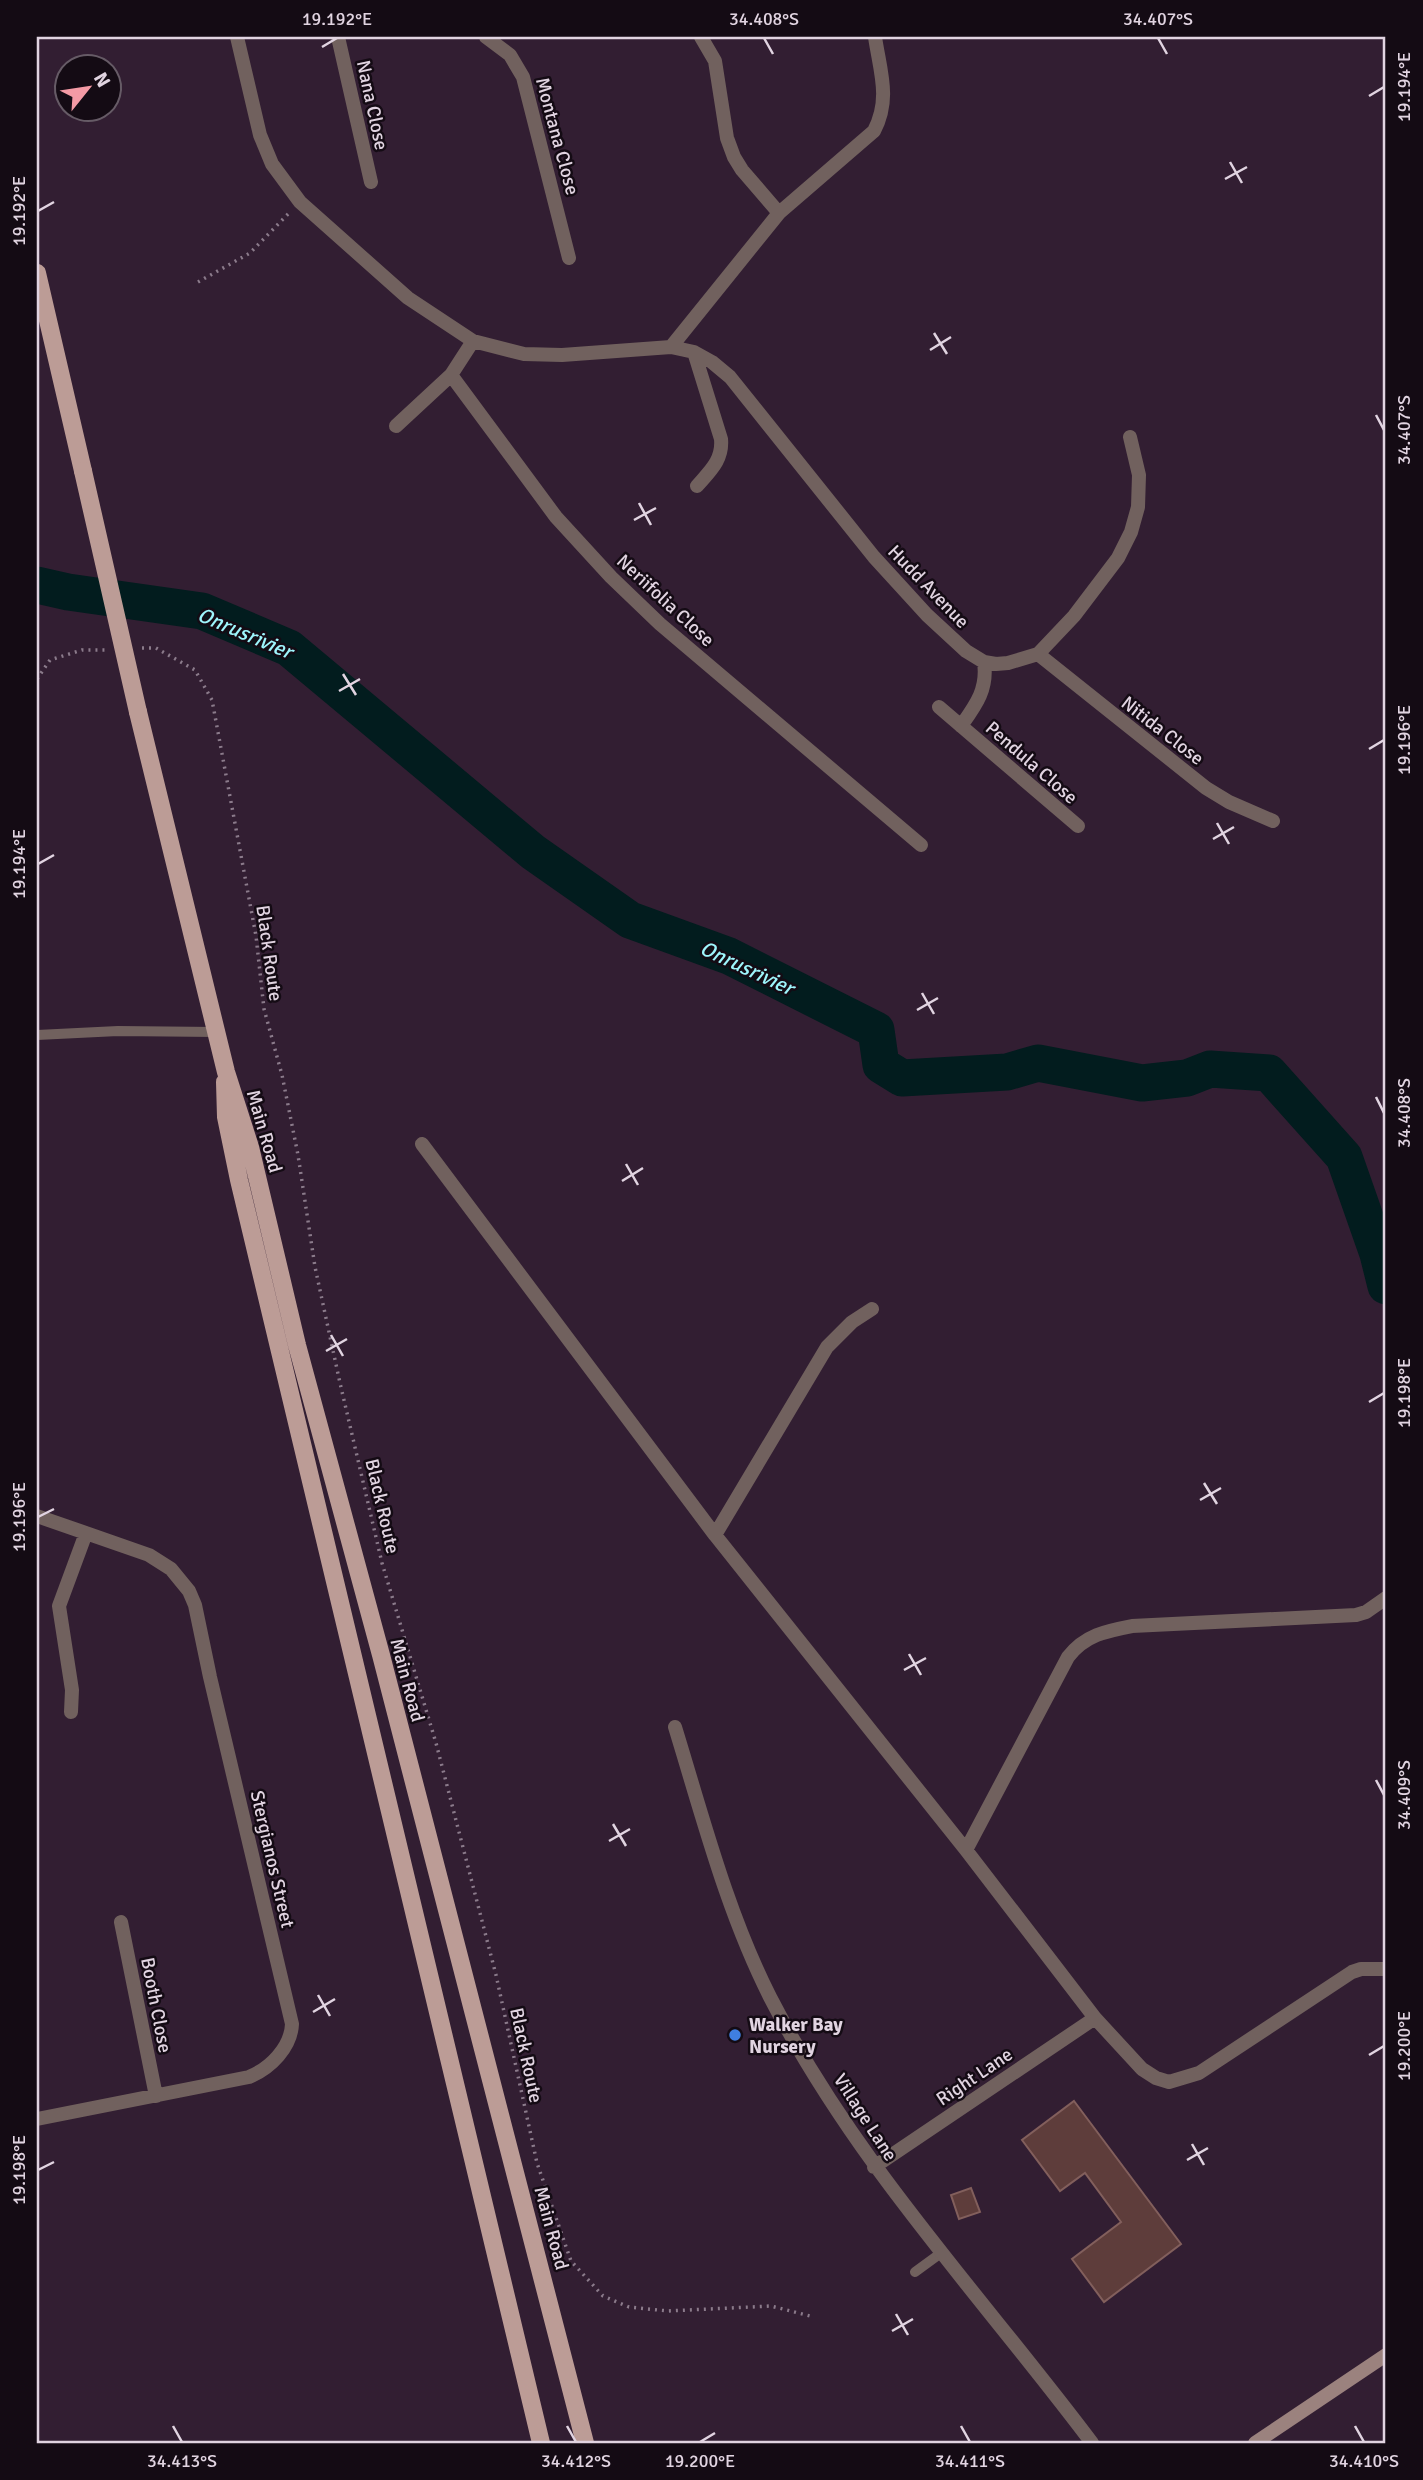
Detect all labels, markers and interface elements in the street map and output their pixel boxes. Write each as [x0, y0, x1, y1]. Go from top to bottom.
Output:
text: 19.192°E [302, 8, 372, 30]
text: 34.408°S [729, 8, 799, 30]
text: 34.407°S [1123, 8, 1193, 30]
north arrow [52, 52, 122, 122]
text: 19.194°E [1393, 52, 1415, 122]
street label: Nana Close [351, 58, 393, 152]
text: N [88, 68, 116, 92]
street label: Montana Close [530, 75, 584, 198]
text: 19.192°E [8, 176, 30, 246]
text: 34.407°S [1393, 395, 1415, 465]
street label: Hudd Avenue [882, 540, 974, 634]
street label: Neriifolia Close [611, 549, 719, 652]
water label: Onrusrivier [194, 601, 299, 666]
street label: Nitida Close [1116, 691, 1209, 771]
text: 19.196°E [1393, 705, 1415, 775]
street label: Pendula Close [980, 716, 1082, 809]
text: 19.194°E [8, 829, 30, 899]
street label: Black Route [250, 904, 288, 1003]
water label: Onrusrivier [696, 935, 801, 1002]
text: 34.408°S [1393, 1078, 1415, 1148]
street label: Main Road [241, 1087, 287, 1176]
text: 19.198°E [1393, 1358, 1415, 1428]
street label: Black Route [359, 1456, 405, 1556]
text: 19.196°E [8, 1482, 30, 1552]
street label: Main Road [384, 1636, 430, 1725]
text: 34.409°S [1393, 1760, 1415, 1830]
street label: Stergianos Street [245, 1788, 300, 1931]
street label: Booth Close [135, 1955, 177, 2055]
street label: Black Route [504, 2005, 548, 2105]
text: 19.200°E [1393, 2011, 1415, 2081]
place label: Walker Bay Nursery [749, 2013, 843, 2059]
marker: Walker Bay Nursery [727, 2027, 743, 2043]
street label: Right Lane [932, 2043, 1017, 2111]
street label: Village Lane [828, 2069, 902, 2166]
text: 19.198°E [8, 2135, 30, 2205]
street label: Main Road [528, 2184, 574, 2273]
text: 34.413°S [147, 2450, 217, 2472]
text: 34.412°S [541, 2450, 611, 2472]
text: 19.200°E [665, 2450, 735, 2472]
text: 34.411°S [935, 2450, 1005, 2472]
text: 34.410°S [1329, 2450, 1399, 2472]

